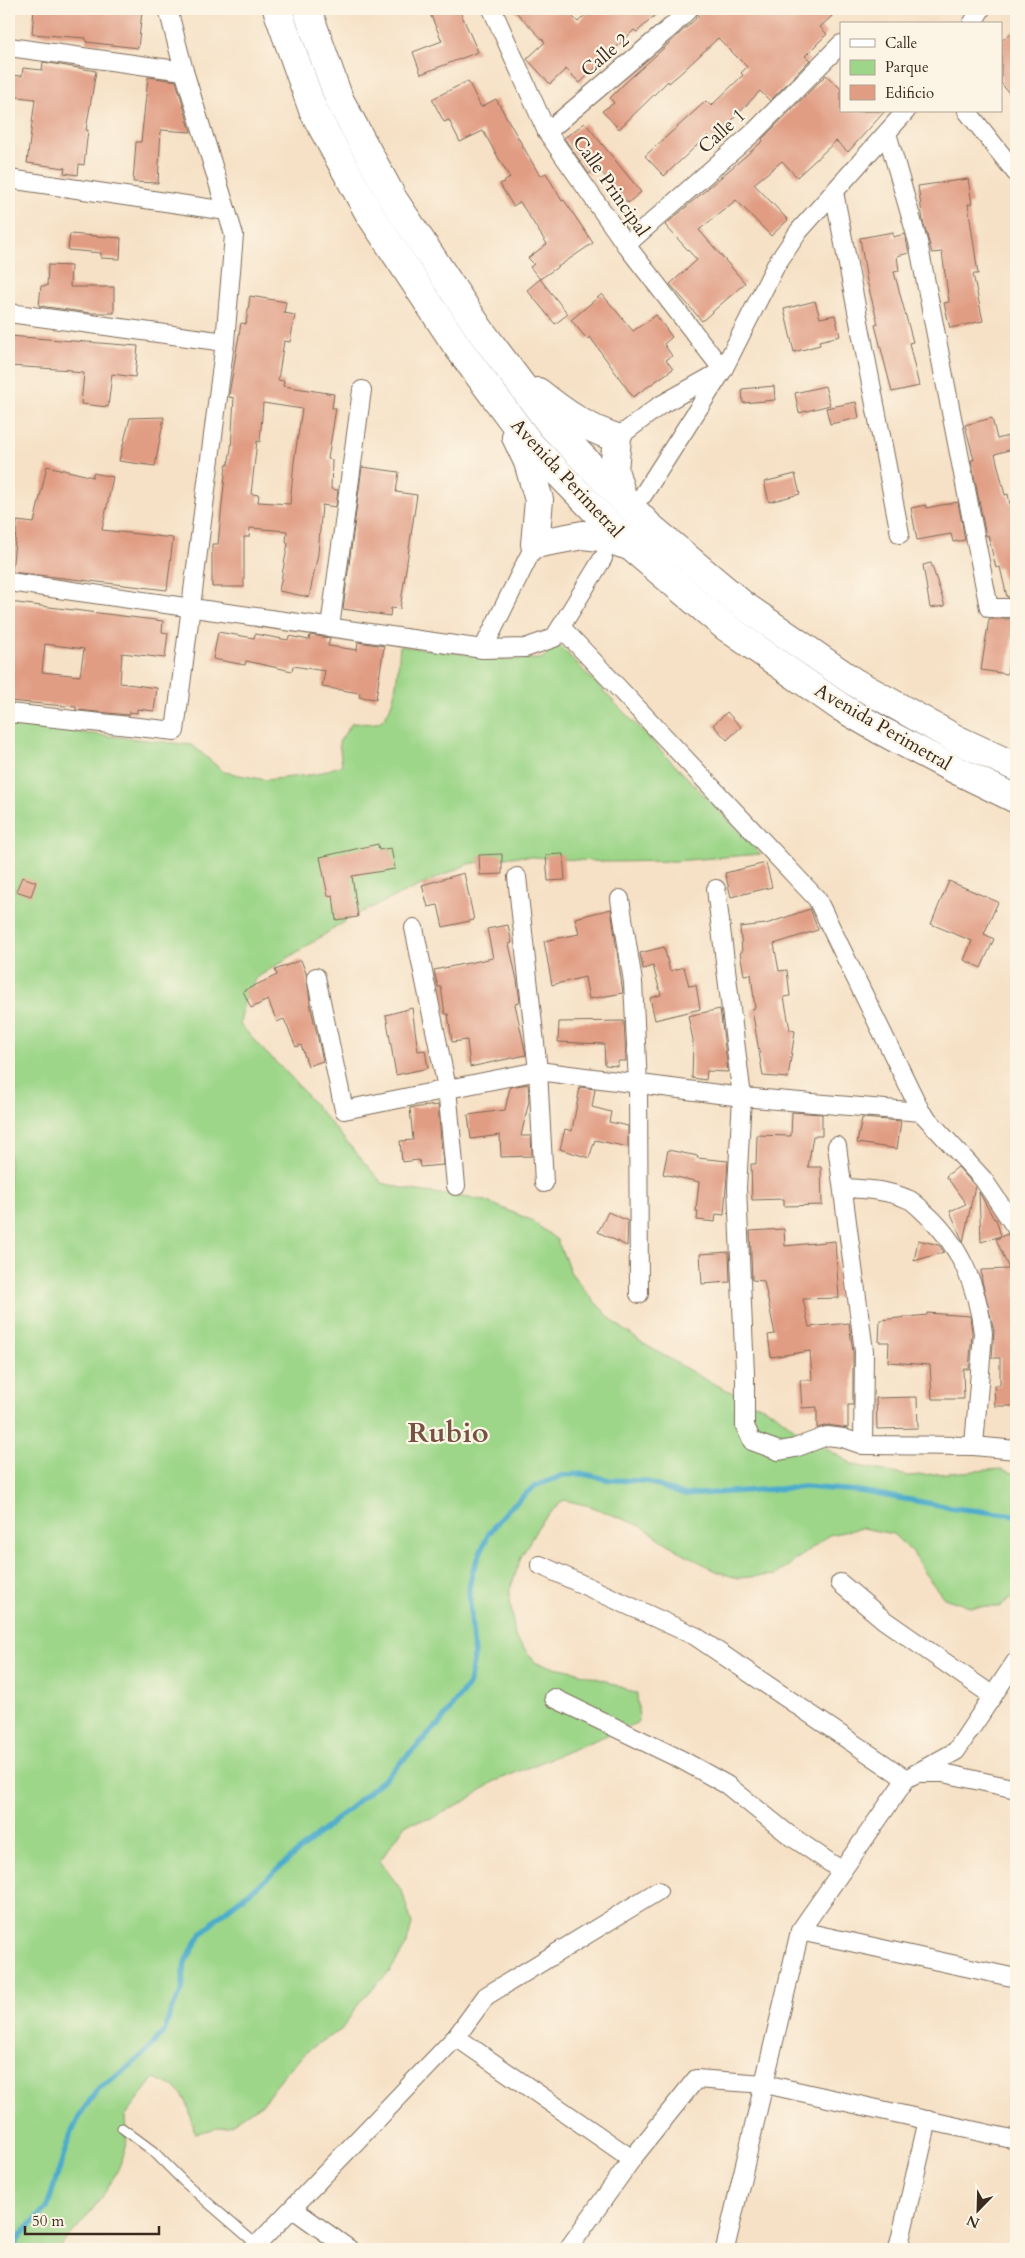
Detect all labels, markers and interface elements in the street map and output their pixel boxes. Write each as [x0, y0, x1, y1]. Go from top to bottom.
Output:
legend [840, 22, 1002, 112]
street label: Calle 2 [575, 27, 635, 83]
text: Calle [885, 33, 918, 53]
text: Parque [885, 57, 929, 77]
text: Edificio [885, 83, 934, 103]
street label: Calle 1 [693, 103, 751, 159]
street label: Calle Principal [567, 130, 655, 242]
street label: Avenida Perimetral [505, 413, 629, 543]
street label: Avenida Perimetral [810, 677, 956, 777]
district label: Rubio [407, 1413, 489, 1453]
north arrow [952, 2186, 1002, 2236]
scale bar [25, 2203, 159, 2235]
text: N [964, 2210, 982, 2233]
text: 50 m [32, 2211, 64, 2231]

